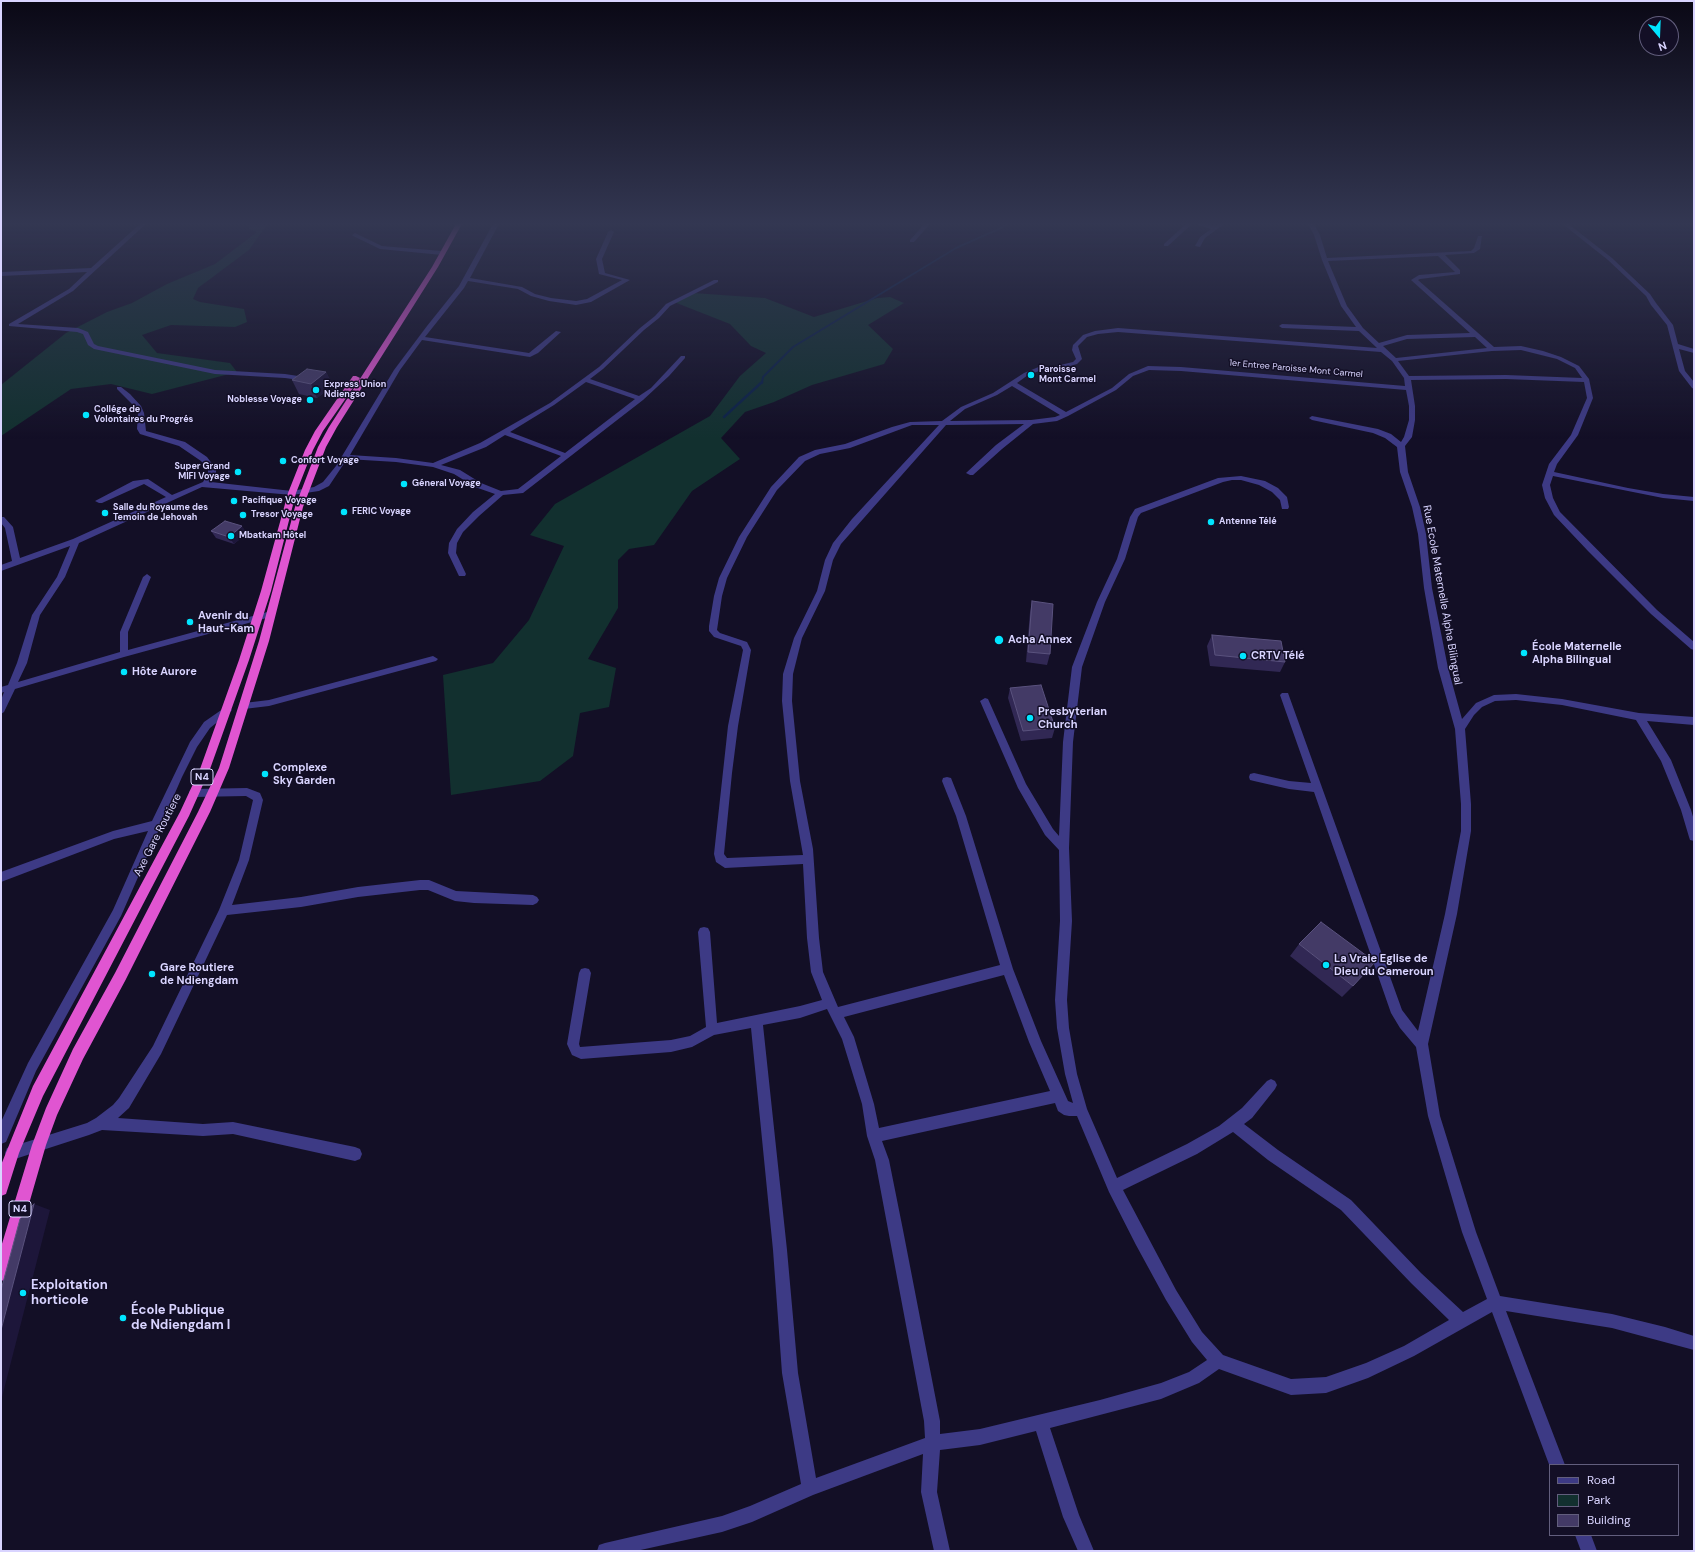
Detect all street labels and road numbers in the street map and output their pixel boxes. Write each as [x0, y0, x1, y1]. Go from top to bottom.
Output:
street label: 1er Entree Paroisse Mont Carmel [1229, 358, 1363, 380]
street label: Rue Ecole Maternelle Alpha Bilingual [1420, 504, 1464, 686]
road number: N4 [191, 769, 213, 785]
street label: Axe Gare Routiere [131, 791, 185, 879]
road number: N4 [9, 1201, 31, 1217]

